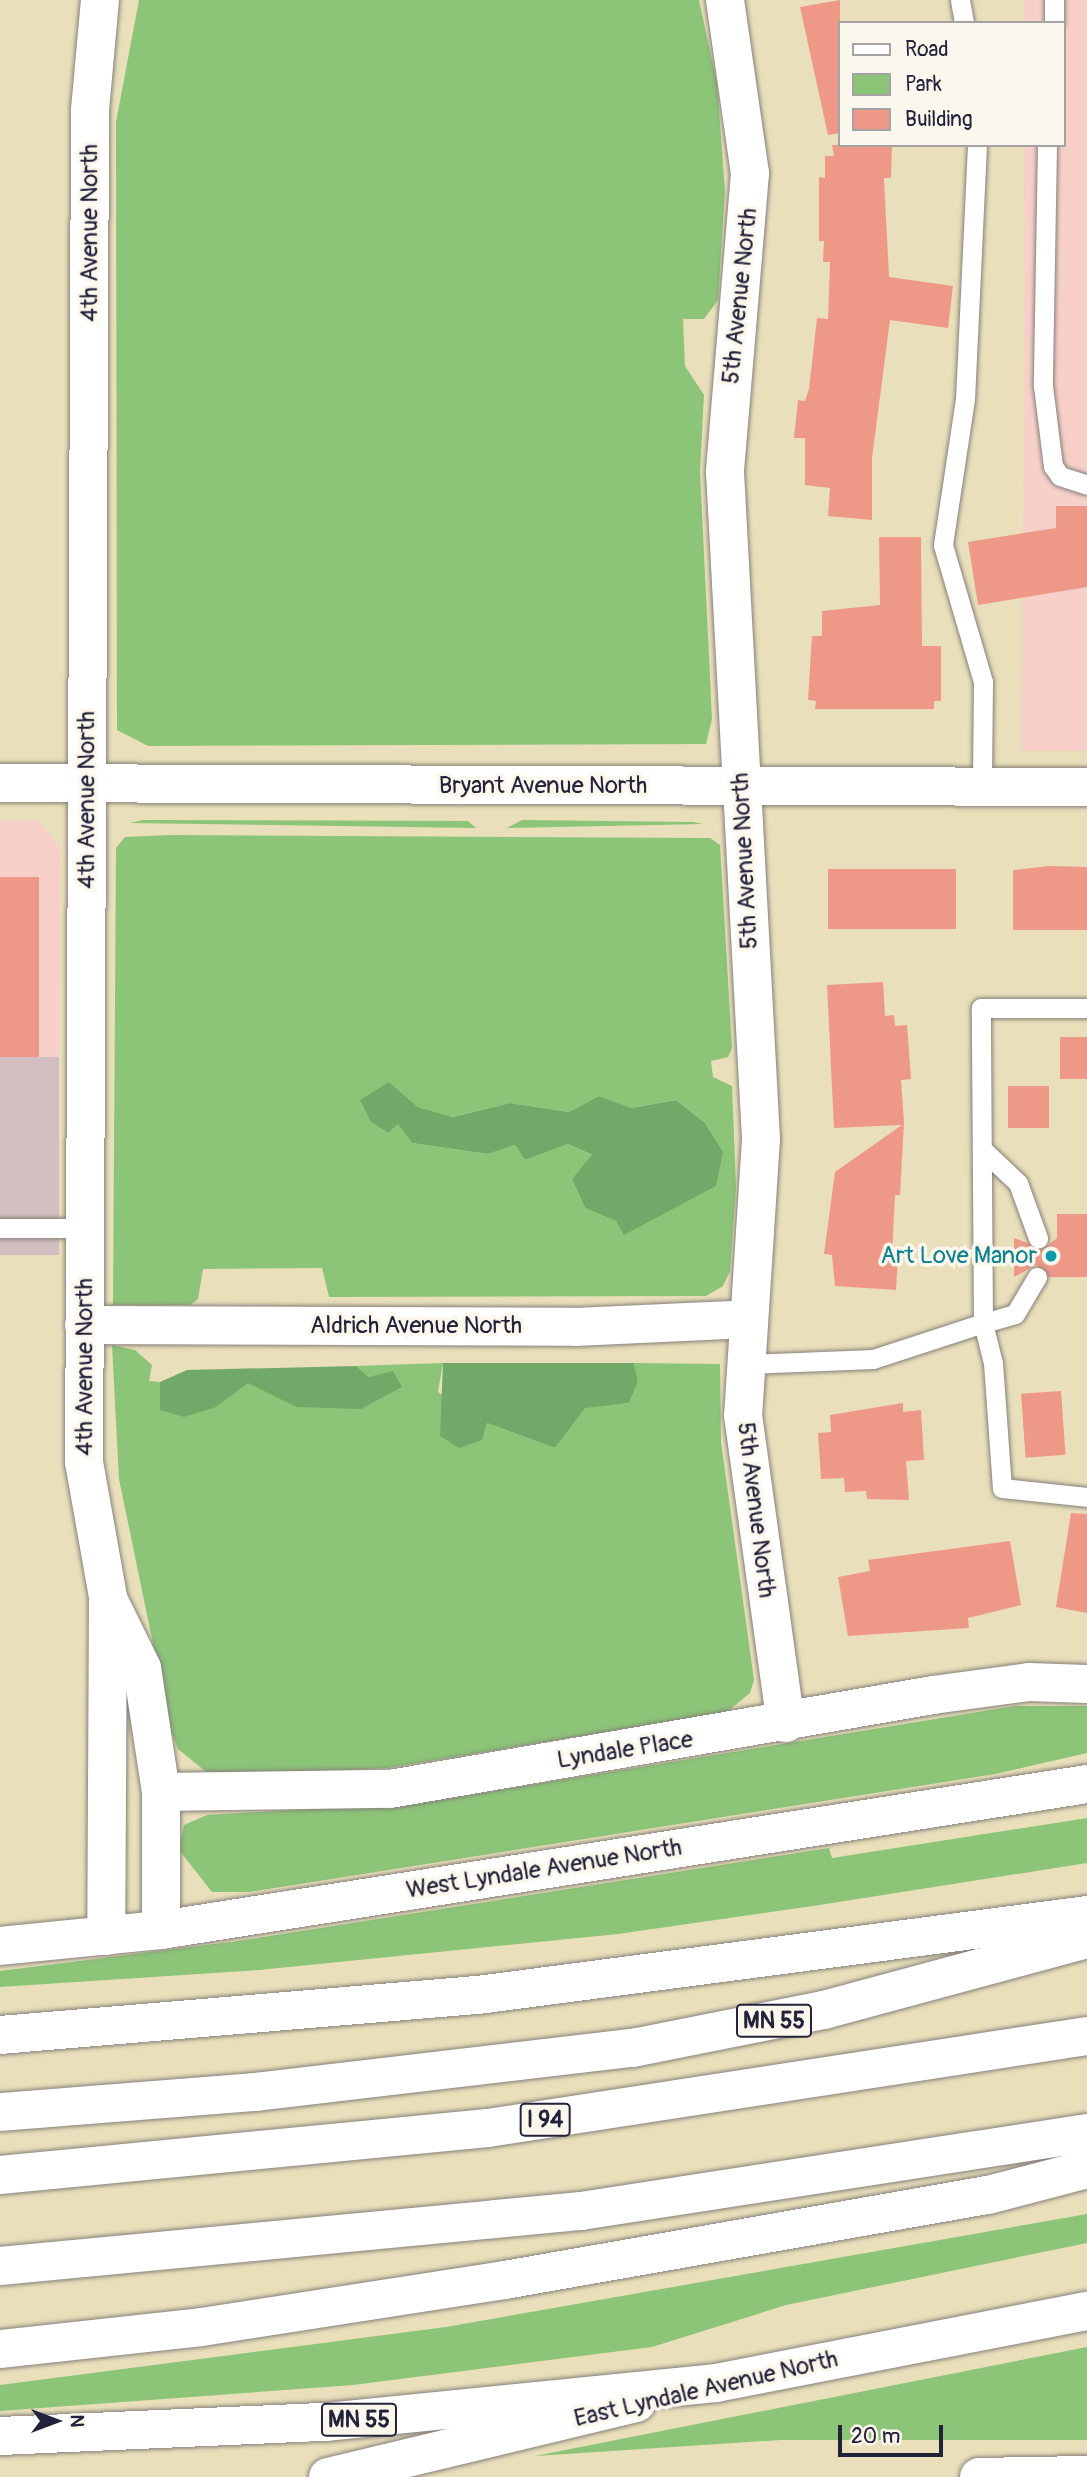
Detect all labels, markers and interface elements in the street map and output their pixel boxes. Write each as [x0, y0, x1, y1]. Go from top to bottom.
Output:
legend [838, 21, 1066, 147]
text: Road [905, 36, 949, 63]
text: Park [905, 71, 942, 98]
text: Building [905, 106, 972, 133]
street label: 4th Avenue North [76, 144, 104, 322]
street label: 5th Avenue North [716, 207, 764, 385]
street label: 4th Avenue North [73, 711, 101, 889]
street label: Bryant Avenue North [439, 772, 647, 800]
street label: 5th Avenue North [726, 772, 764, 950]
place label: Art Love Manor [880, 1242, 1037, 1270]
marker: Art Love Manor [1043, 1248, 1059, 1264]
street label: 4th Avenue North [71, 1278, 99, 1456]
street label: Aldrich Avenue North [310, 1312, 522, 1340]
street label: 5th Avenue North [731, 1421, 781, 1599]
street label: Lyndale Place [555, 1725, 695, 1775]
street label: West Lyndale Avenue North [404, 1833, 684, 1905]
road number: MN 55 [736, 2002, 812, 2040]
road number: I 94 [519, 2100, 571, 2140]
street label: East Lyndale Avenue North [571, 2345, 841, 2433]
north arrow [21, 2386, 91, 2456]
road number: MN 55 [320, 2400, 398, 2440]
scale bar [842, 2410, 947, 2454]
text: N [65, 2415, 89, 2427]
text: 20 m [851, 2423, 900, 2450]

